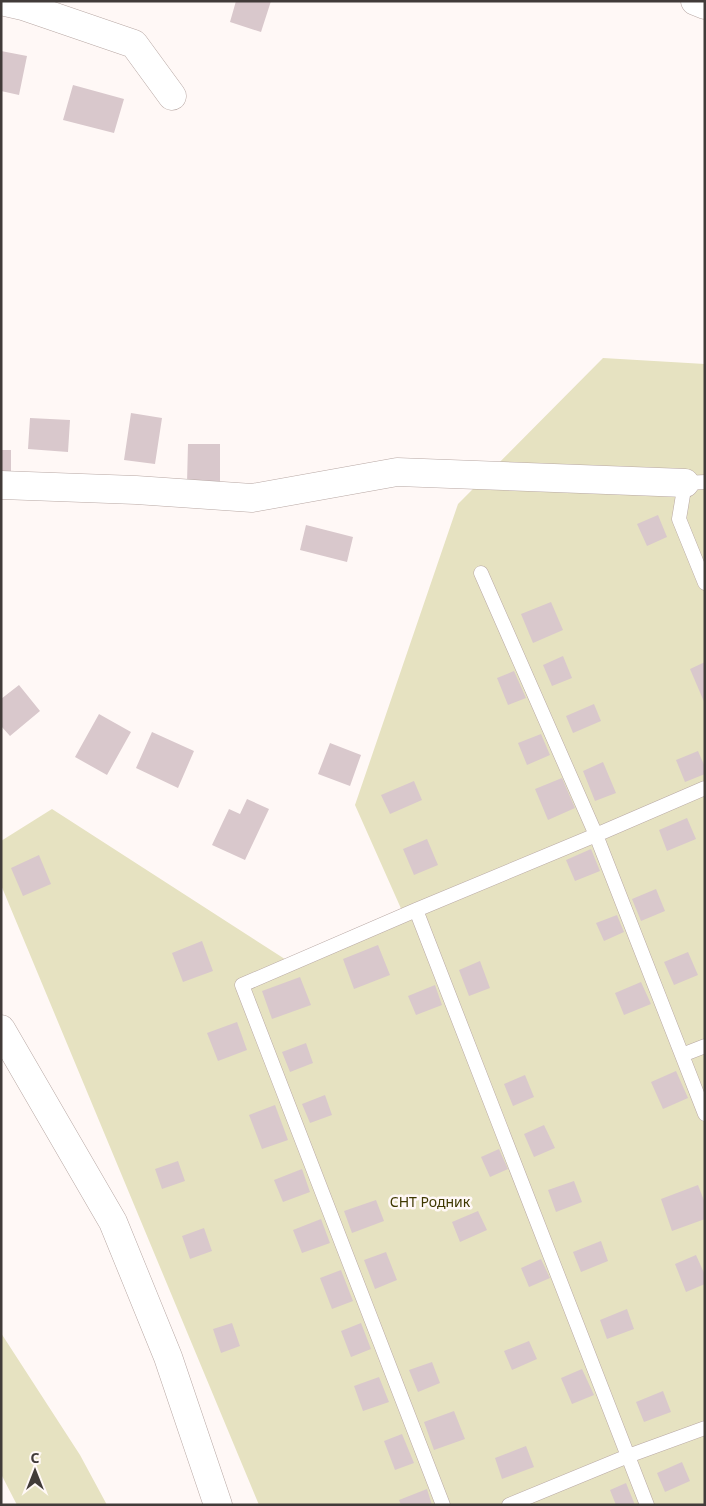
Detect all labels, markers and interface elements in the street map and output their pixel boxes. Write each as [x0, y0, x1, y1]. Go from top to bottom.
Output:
park label: СНТ Родник [390, 1192, 471, 1211]
north arrow [10, 1446, 60, 1496]
text: С [30, 1448, 40, 1467]

